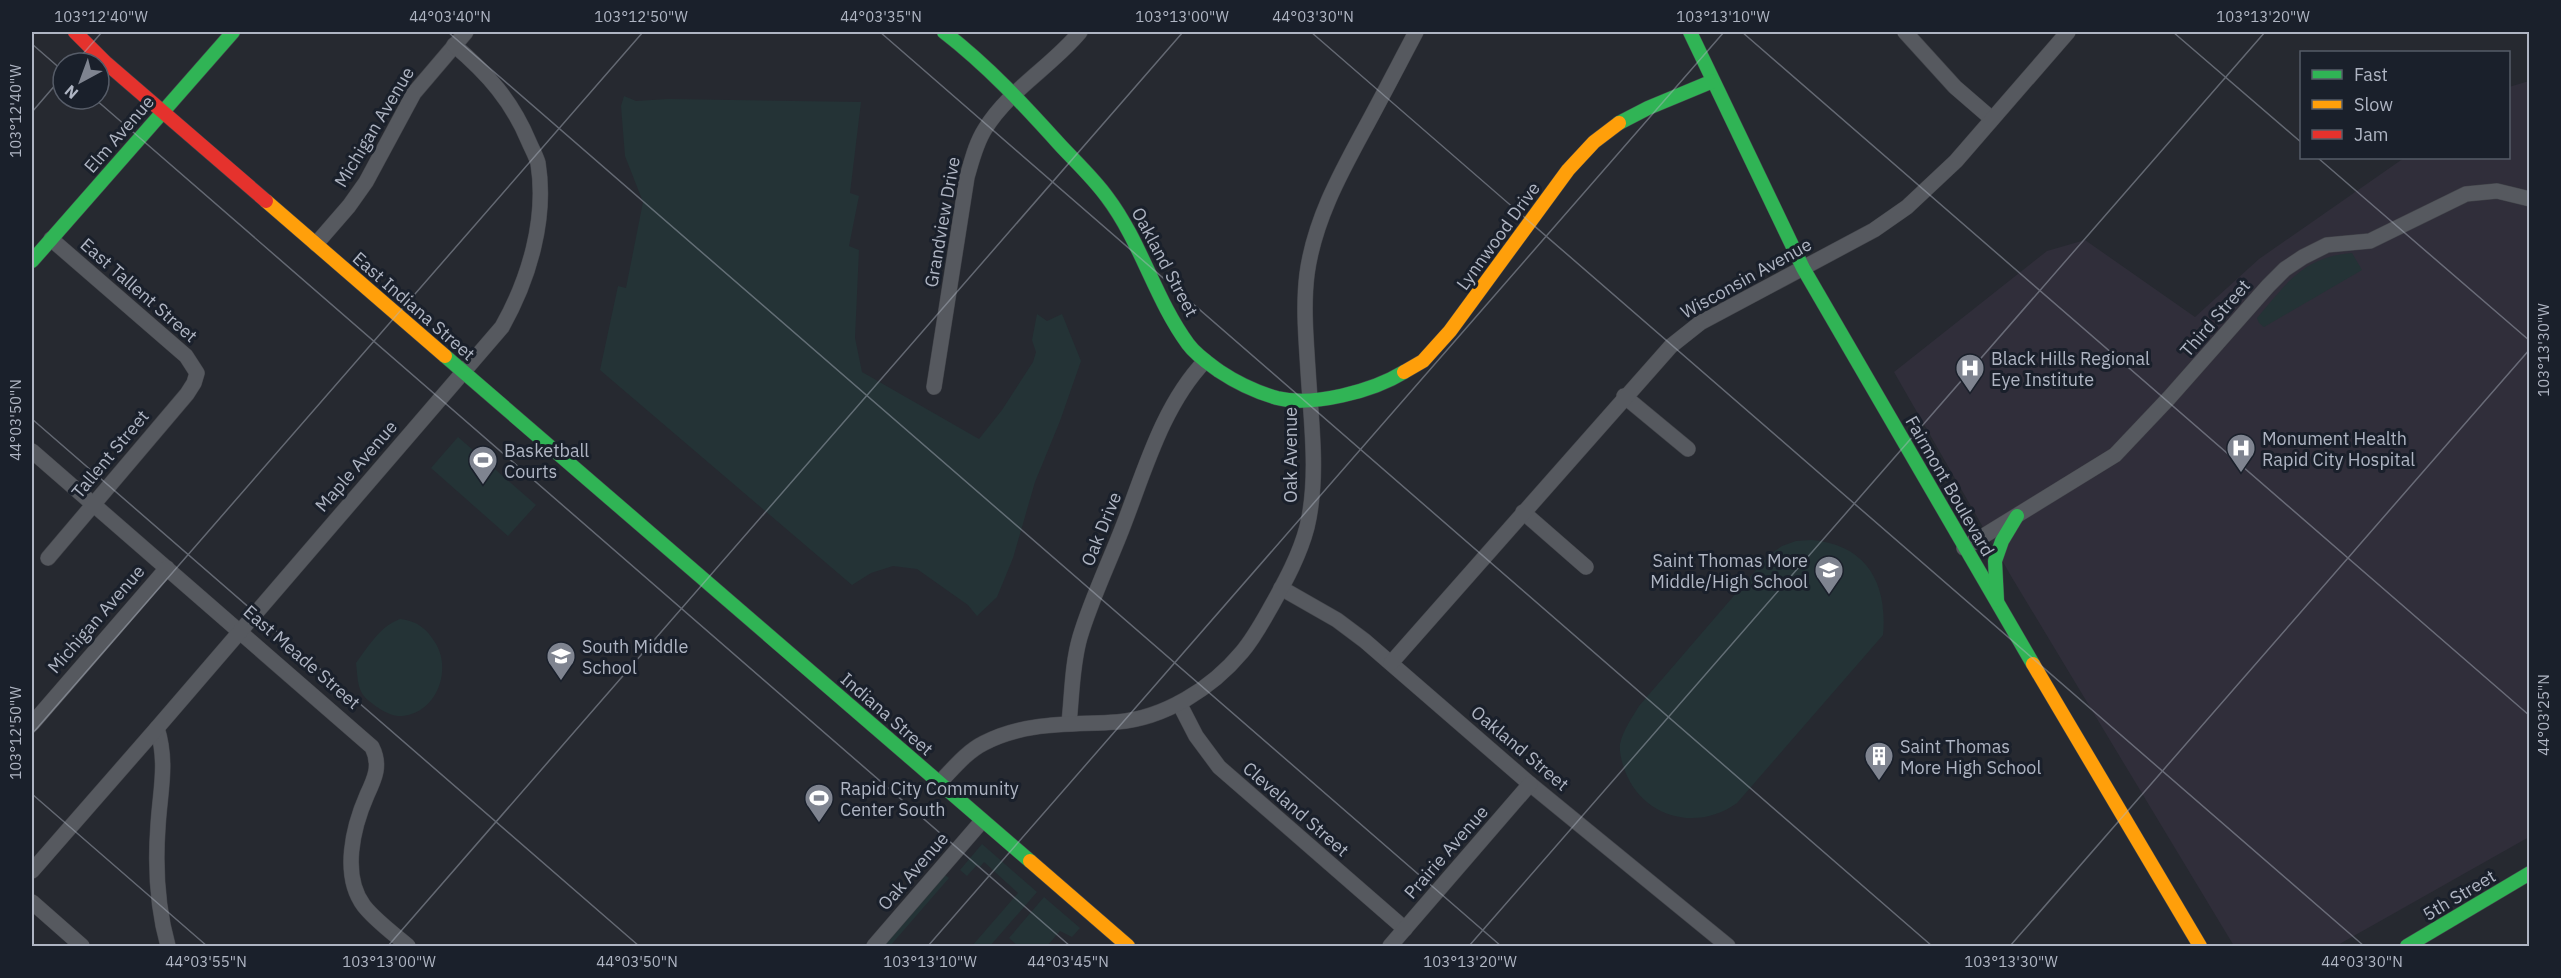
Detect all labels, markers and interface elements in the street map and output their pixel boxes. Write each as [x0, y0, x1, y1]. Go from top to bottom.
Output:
text: 103°12'40"W [54, 7, 148, 26]
text: 44°03'40"N [409, 7, 491, 26]
text: 103°12'50"W [594, 7, 688, 26]
text: 44°03'35"N [840, 7, 922, 26]
text: 103°13'00"W [1135, 7, 1229, 26]
text: 44°03'30"N [1272, 7, 1354, 26]
text: 103°13'10"W [1676, 7, 1770, 26]
text: 103°13'20"W [2216, 7, 2310, 26]
north arrow [51, 51, 111, 111]
legend [2300, 51, 2510, 159]
street label: Michigan Avenue [329, 62, 419, 191]
text: Fast [2354, 63, 2388, 86]
text: 103°12'40"W [6, 64, 25, 158]
text: N [60, 81, 82, 104]
street label: Elm Avenue [79, 90, 159, 178]
text: Slow [2354, 93, 2393, 116]
text: Jam [2354, 123, 2389, 146]
street label: Grandview Drive [919, 155, 965, 289]
street label: Lynnwood Drive [1451, 177, 1545, 295]
street label: Oakland Street [1127, 203, 1203, 321]
street label: Wisconsin Avenue [1676, 232, 1816, 324]
street label: East Tallent Street [76, 233, 202, 347]
street label: East Indiana Street [348, 247, 480, 365]
street label: Third Street [2175, 274, 2255, 362]
text: 103°13'30"W [2534, 303, 2553, 397]
place label: Black Hills Regional Eye Institute [1991, 347, 2150, 391]
hospital icon: Black Hills Regional Eye Institute [1954, 352, 1986, 394]
text: 44°03'50"N [6, 379, 25, 461]
street label: Tallent Street [66, 405, 154, 503]
street label: Oak Avenue [1279, 407, 1302, 503]
street label: Fairmont Boulevard [1900, 412, 2000, 560]
street label: Maple Avenue [310, 415, 402, 516]
place label: Monument Health Rapid City Hospital [2262, 427, 2415, 471]
hospital icon: Monument Health Rapid City Hospital [2225, 432, 2257, 474]
place label: Basketball Courts [504, 439, 589, 483]
sports icon: Basketball Courts [467, 444, 499, 486]
street label: Oak Drive [1076, 488, 1126, 569]
place label: Saint Thomas More Middle/High School [1650, 549, 1808, 593]
school or university icon: Saint Thomas More Middle/High School [1813, 554, 1845, 596]
street label: Michigan Avenue [43, 560, 150, 678]
street label: East Meade Street [239, 600, 365, 714]
place label: South Middle School [582, 635, 688, 679]
school or university icon: South Middle School [545, 640, 577, 682]
street label: Indiana Street [836, 667, 938, 761]
text: 44°03'25"N [2534, 674, 2553, 756]
text: 103°12'50"W [6, 686, 25, 780]
street label: Oakland Street [1466, 700, 1574, 796]
place label: Saint Thomas More High School [1900, 735, 2041, 779]
building icon: Saint Thomas More High School [1863, 740, 1895, 782]
street label: Cleveland Street [1238, 757, 1354, 861]
place label: Rapid City Community Center South [840, 777, 1019, 821]
sports icon: Rapid City Community Center South [803, 782, 835, 824]
street label: Prairie Avenue [1399, 800, 1493, 904]
street label: Oak Avenue [873, 827, 953, 915]
street label: 5th Street [2418, 864, 2500, 926]
text: 44°03'55"N [165, 952, 247, 971]
text: 103°13'00"W [342, 952, 436, 971]
text: 44°03'50"N [596, 952, 678, 971]
text: 103°13'10"W [883, 952, 977, 971]
text: 44°03'45"N [1027, 952, 1109, 971]
text: 103°13'20"W [1423, 952, 1517, 971]
text: 103°13'30"W [1964, 952, 2058, 971]
text: 44°03'30"N [2321, 952, 2403, 971]

